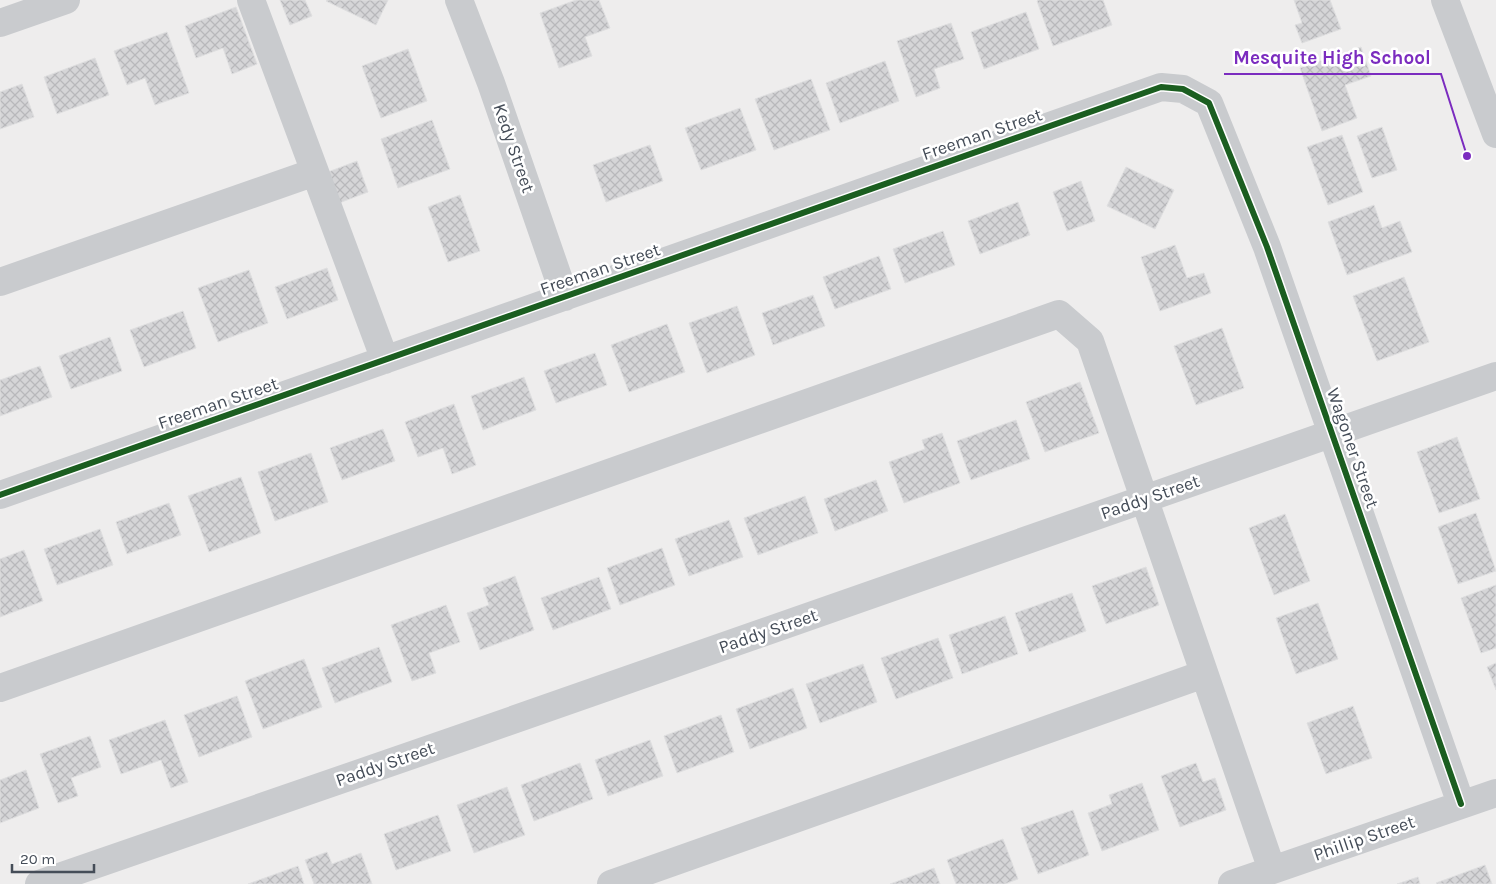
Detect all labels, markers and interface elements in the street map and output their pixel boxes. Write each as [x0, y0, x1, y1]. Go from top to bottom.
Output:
callout: Mesquite High School [1224, 40, 1441, 74]
text: Mesquite High School [1233, 47, 1431, 69]
street label: Kedy Street [488, 100, 540, 196]
street label: Freeman Street [919, 103, 1045, 165]
street label: Freeman Street [537, 238, 663, 300]
street label: Freeman Street [155, 372, 281, 434]
street label: Wagoner Street [1322, 385, 1384, 511]
street label: Paddy Street [1098, 470, 1203, 524]
street label: Paddy Street [716, 604, 821, 658]
street label: Paddy Street [333, 737, 438, 791]
street label: Phillip Street [1310, 810, 1418, 866]
scale bar [12, 842, 95, 874]
text: 20 m [20, 850, 55, 868]

